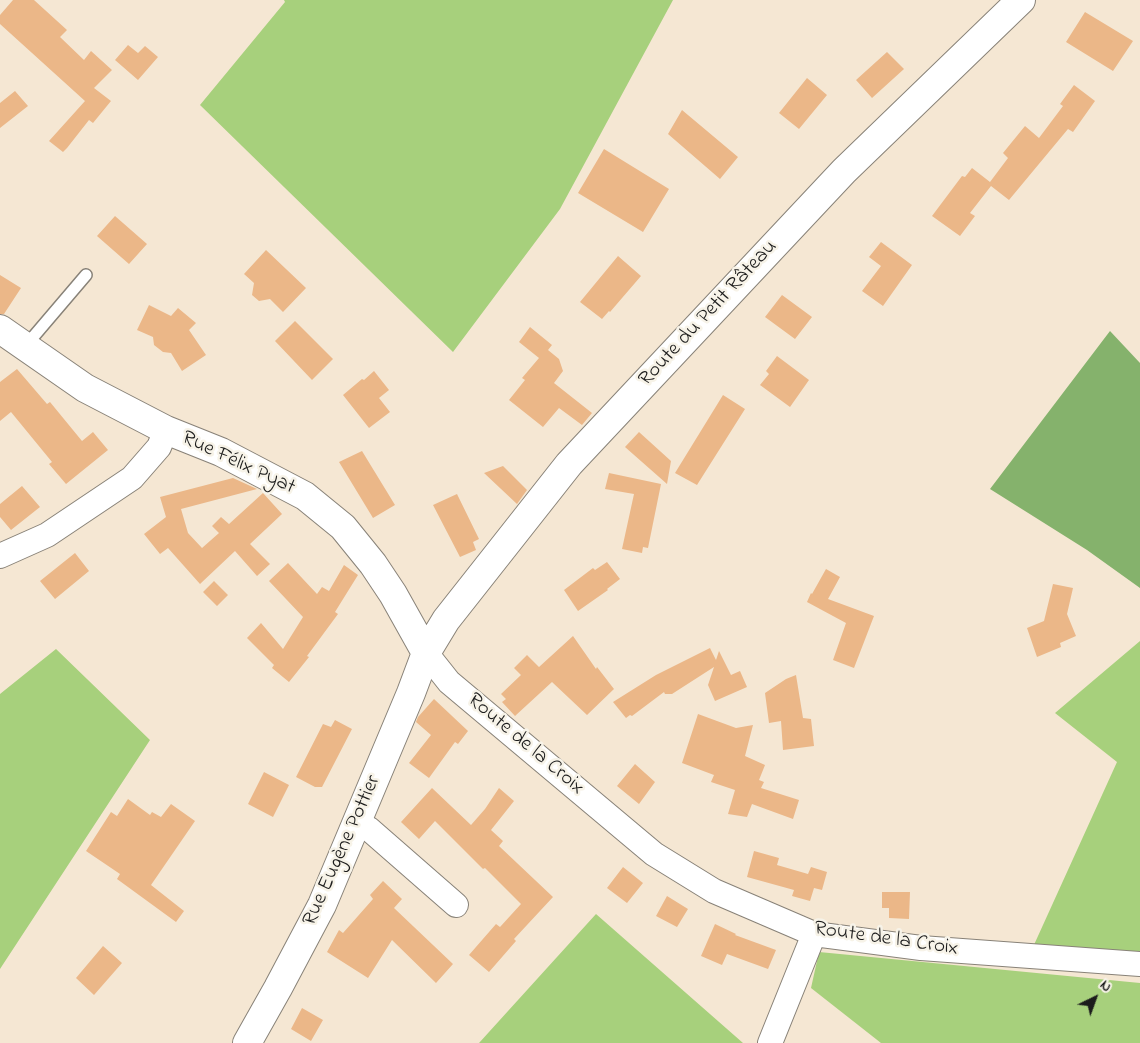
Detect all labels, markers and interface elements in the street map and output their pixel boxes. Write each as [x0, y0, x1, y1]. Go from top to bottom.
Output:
street label: Route du Petit Râteau [635, 235, 783, 393]
street label: Rue Félix Pyat [177, 427, 299, 501]
street label: Route de la Croix [461, 689, 589, 801]
street label: Rue Eugène Pottier [298, 772, 388, 930]
street label: Route de la Croix [812, 917, 960, 963]
north arrow [1070, 973, 1120, 1023]
text: N [1095, 976, 1116, 997]

